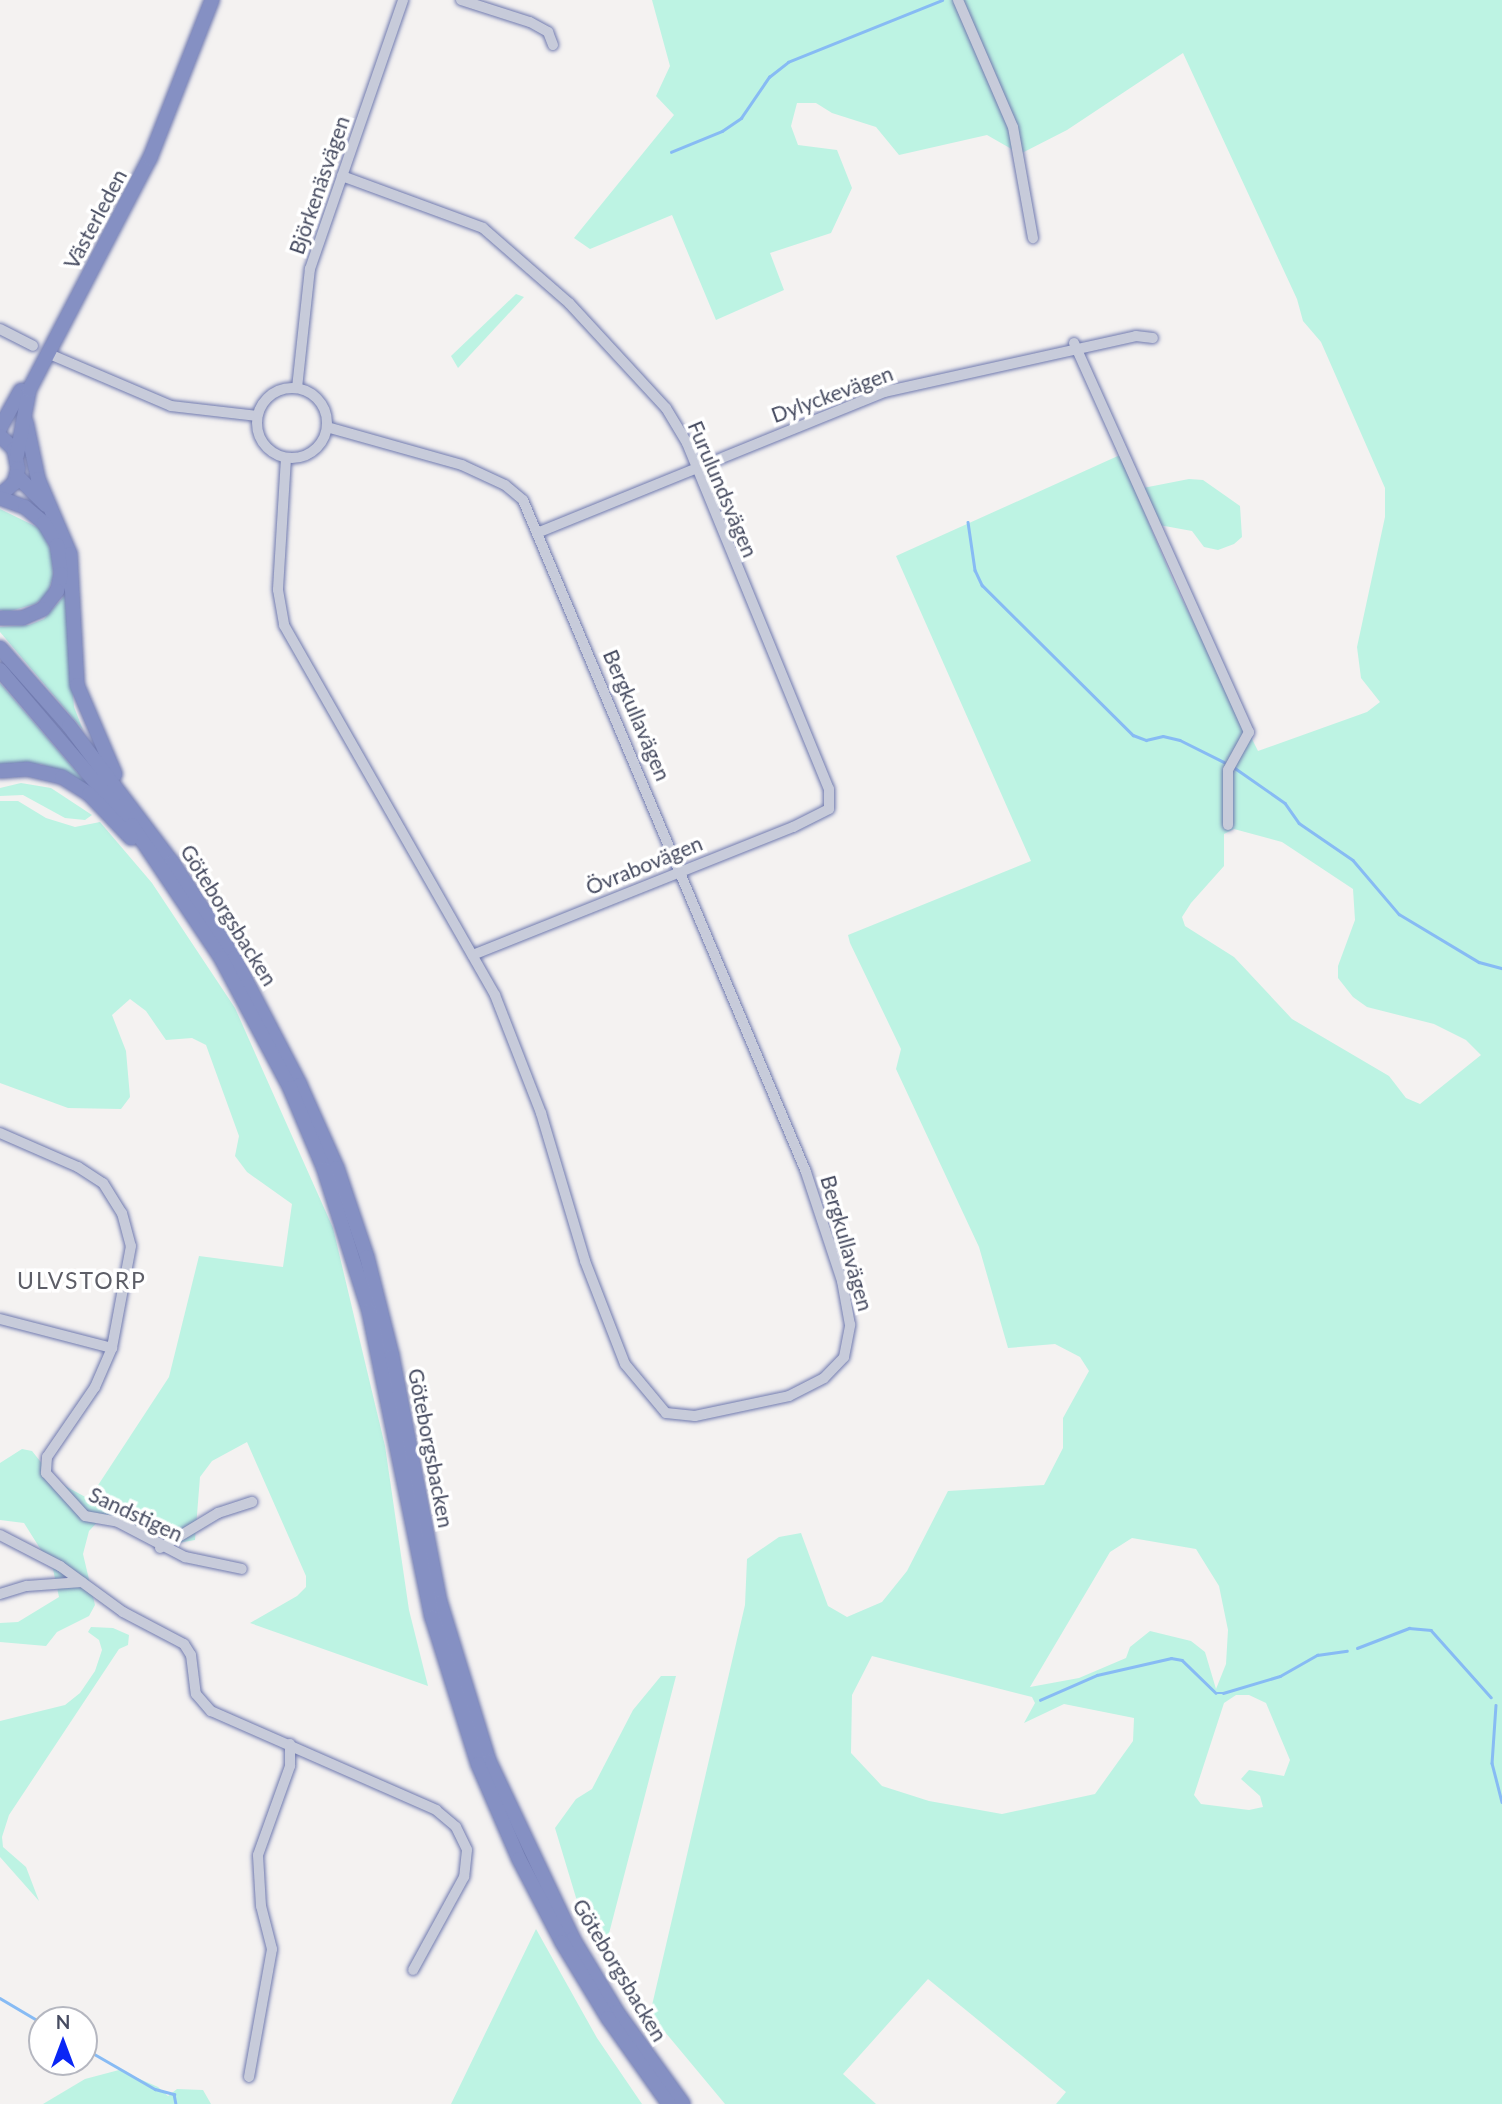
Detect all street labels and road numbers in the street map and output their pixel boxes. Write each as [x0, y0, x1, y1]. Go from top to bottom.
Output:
street label: Björkenäsvägen [284, 112, 354, 258]
street label: Västerleden [58, 165, 132, 273]
street label: Dylyckevägen [768, 360, 896, 428]
street label: Furulundsvägen [683, 417, 763, 561]
street label: Bergkullavägen [598, 646, 676, 784]
street label: Övrabovägen [582, 830, 706, 900]
street label: Göteborgsbacken [175, 840, 283, 990]
street label: Bergkullavägen [816, 1172, 878, 1314]
street label: Göteborgsbacken [403, 1366, 459, 1530]
street label: Sandstigen [85, 1481, 187, 1547]
street label: Göteborgsbacken [568, 1894, 672, 2046]

